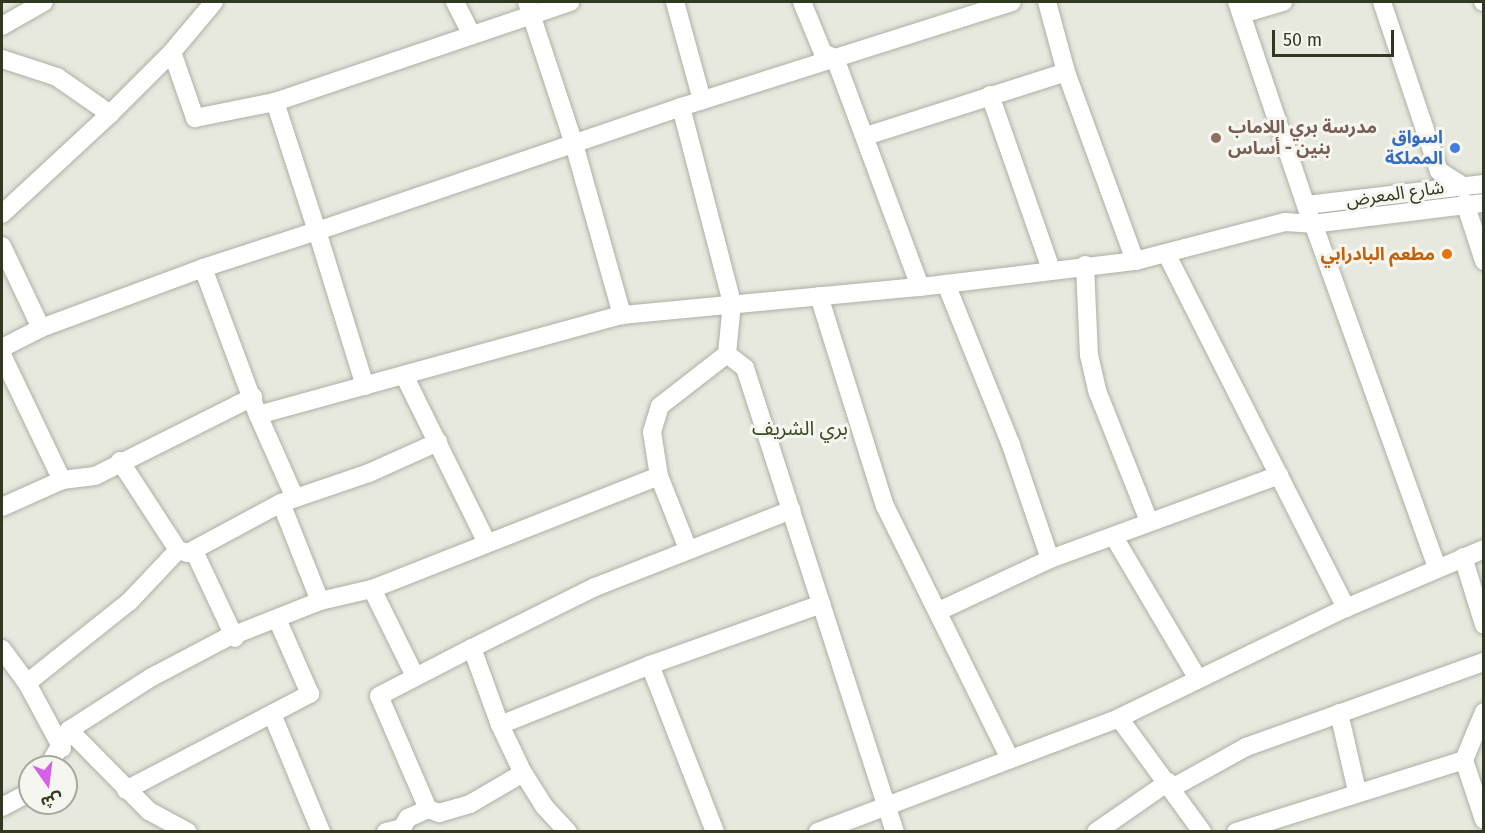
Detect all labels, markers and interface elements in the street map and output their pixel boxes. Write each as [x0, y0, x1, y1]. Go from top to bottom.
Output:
scale bar [1275, 18, 1396, 56]
text: 50 m [1283, 29, 1322, 51]
place label: مدرسة بري اللاماب بنين - أساس [1228, 117, 1377, 160]
place label: اسواق المملكة [1385, 127, 1443, 170]
marker: مدرسة بري اللاماب بنين - أساس [1209, 131, 1223, 145]
marker: اسواق المملكة [1448, 141, 1462, 155]
street label: شارع المعرض [1345, 176, 1445, 212]
place label: مطعم البادرابي [1321, 243, 1435, 265]
marker: مطعم البادرابي [1440, 247, 1454, 261]
district label: بري الشريف [752, 416, 848, 440]
north arrow [18, 755, 78, 815]
text: ش [39, 789, 65, 813]

